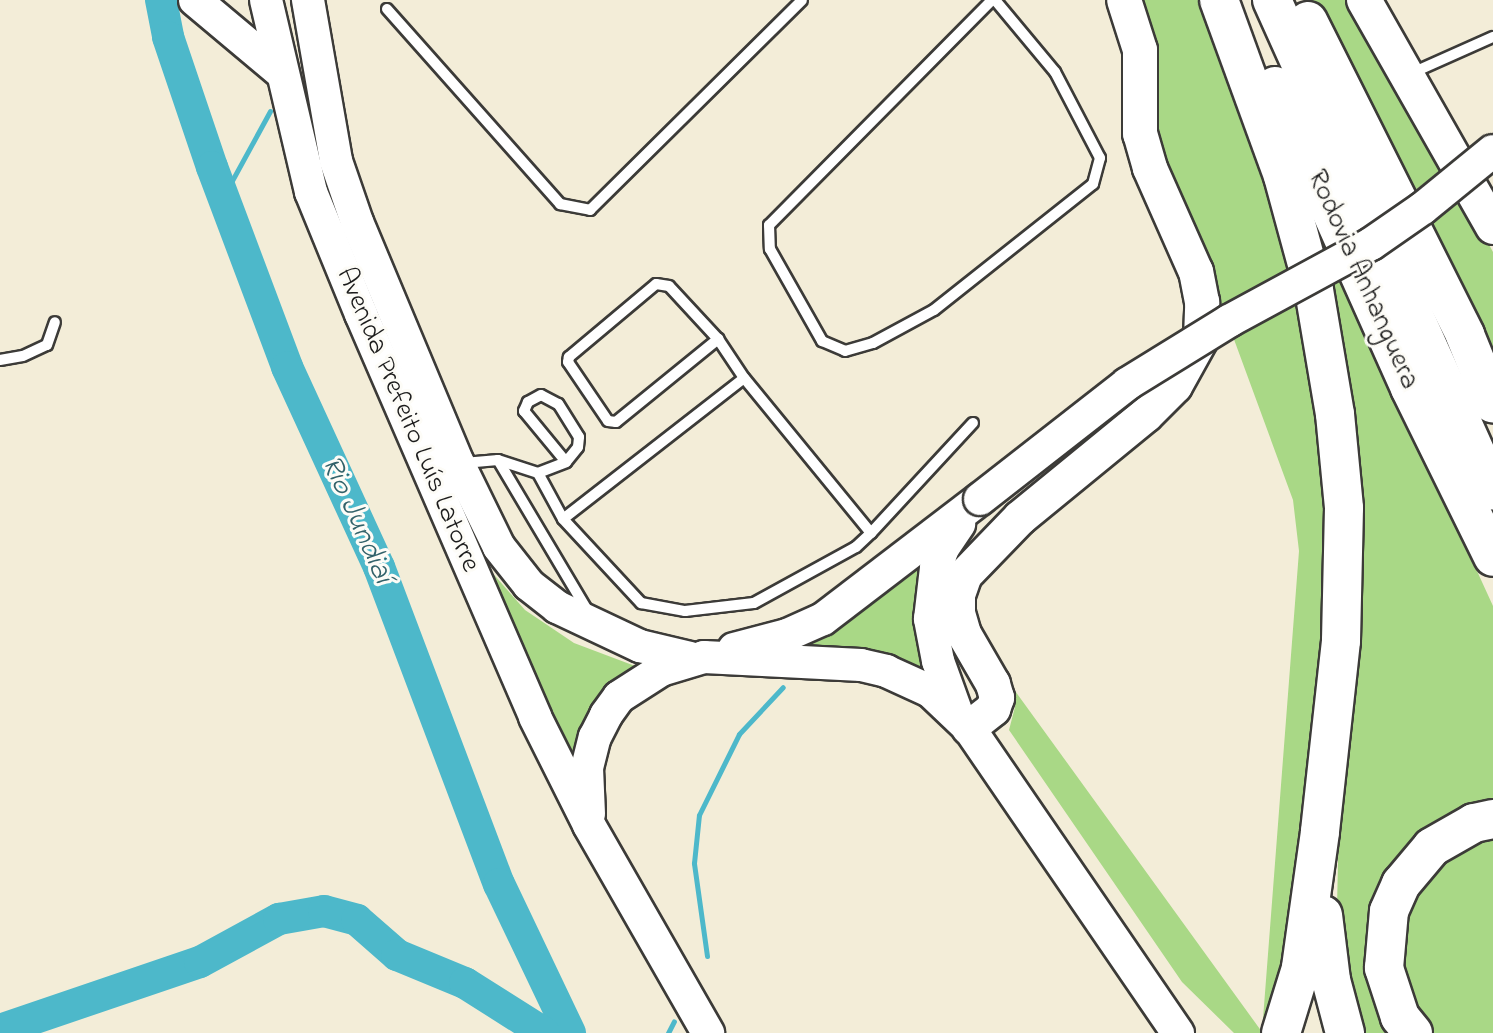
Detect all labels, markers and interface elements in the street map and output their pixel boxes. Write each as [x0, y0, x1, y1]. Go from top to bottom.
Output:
street label: Rodovia Anhanguera [1299, 165, 1425, 395]
street label: Avenida Prefeito Luís Latorre [328, 263, 486, 577]
water label: Rio Jundiaí [312, 451, 400, 589]

